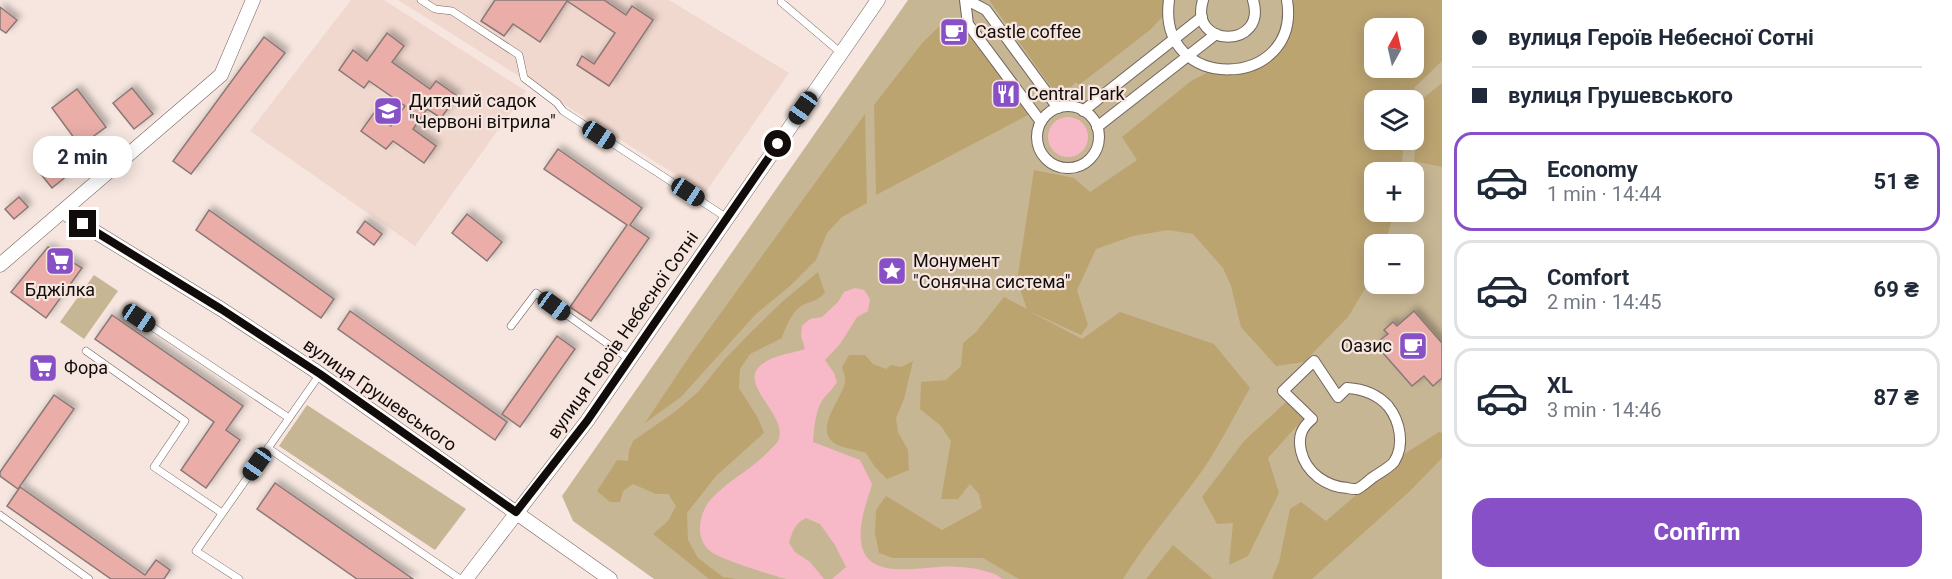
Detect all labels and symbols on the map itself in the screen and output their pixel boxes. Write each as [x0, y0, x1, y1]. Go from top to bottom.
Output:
cafe icon: Castle coffee [938, 16, 970, 48]
north arrow [1364, 18, 1424, 78]
place label: Castle coffee [975, 21, 1081, 42]
restaurant icon: Central Park [990, 78, 1022, 110]
place label: Central Park [1027, 83, 1126, 104]
car [785, 88, 821, 128]
place label: Дитячий садок "Червоні вітрила" [409, 90, 556, 132]
school or university icon: Дитячий садок "Червоні вітрила" [372, 95, 404, 127]
car [579, 118, 619, 152]
route start [764, 130, 791, 157]
callout: 2 min [34, 137, 132, 179]
car [668, 175, 708, 209]
route end [69, 210, 96, 237]
street label: вулиця Героїв Небесної Сотні [543, 227, 702, 442]
supermarket icon: Бджілка [44, 245, 76, 277]
place label: Монумент "Сонячна система" [913, 250, 1070, 292]
place icon: Монумент "Сонячна система" [876, 255, 908, 287]
place label: Бджілка [25, 279, 95, 300]
car [534, 288, 574, 324]
car [119, 300, 159, 336]
cafe icon: Оазис [1397, 330, 1429, 362]
street label: вулиця Грушевського [300, 334, 461, 455]
place label: Оазис [1341, 335, 1392, 356]
supermarket icon: Фора [27, 352, 59, 384]
place label: Фора [64, 357, 108, 378]
car [239, 444, 275, 484]

